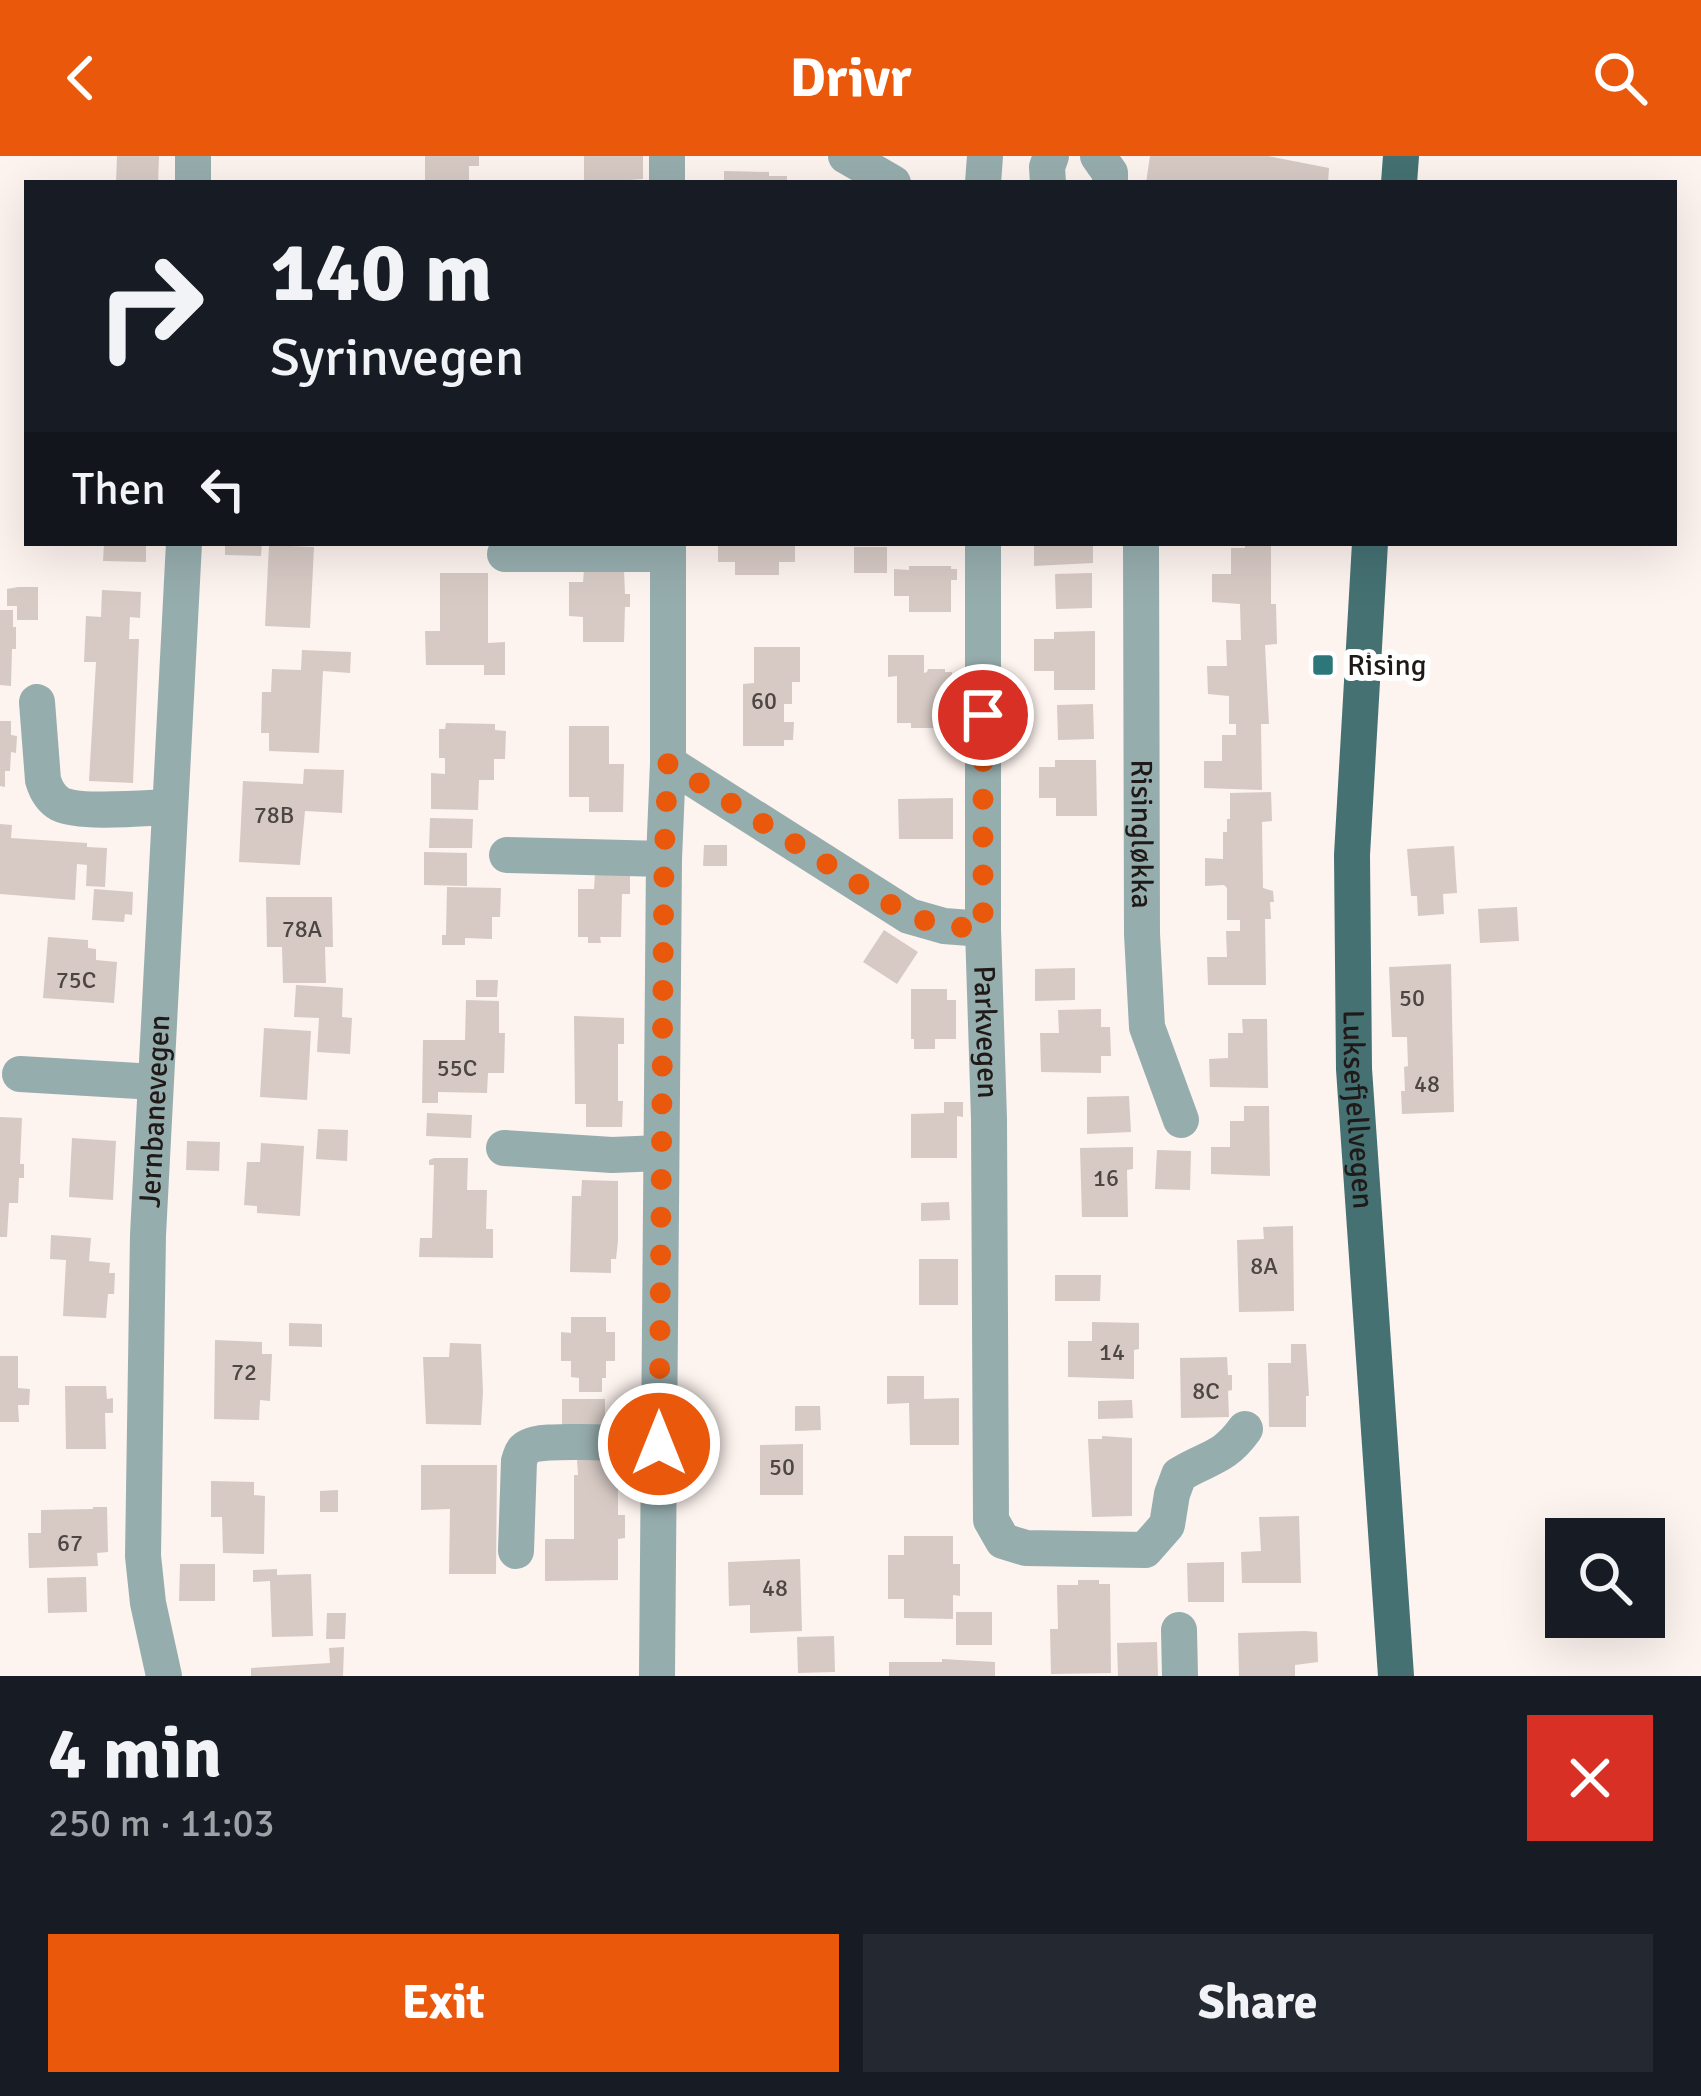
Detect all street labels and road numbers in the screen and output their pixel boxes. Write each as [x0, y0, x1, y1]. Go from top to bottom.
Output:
street label: Risingløkka [1123, 759, 1160, 909]
street label: Parkvegen [965, 965, 1006, 1099]
street label: Luksefjellvegen [1334, 1009, 1382, 1210]
street label: Jernbanevegen [131, 1014, 178, 1209]

